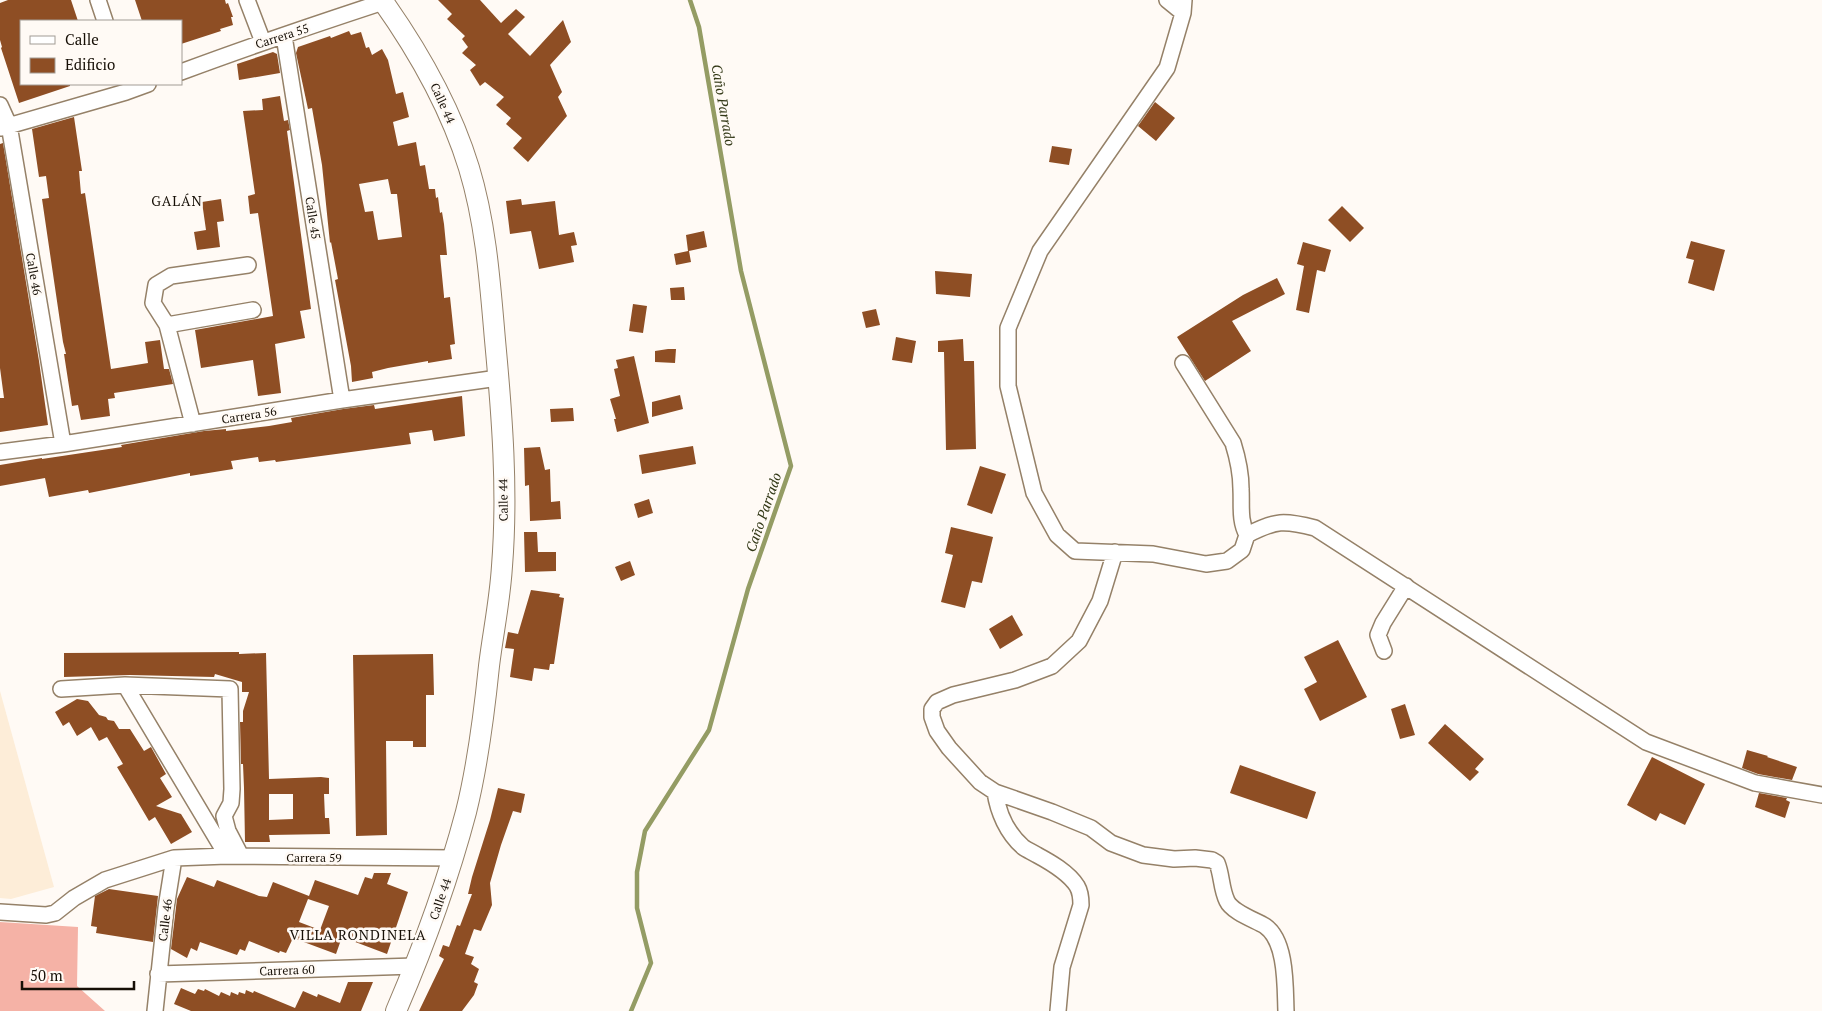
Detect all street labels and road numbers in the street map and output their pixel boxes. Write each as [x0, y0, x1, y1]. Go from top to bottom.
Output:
street label: Carrera 55 [253, 20, 311, 52]
street label: Calle 44 [427, 80, 459, 126]
street label: Calle 45 [302, 196, 324, 240]
street label: Calle 46 [23, 252, 45, 297]
street label: Carrera 56 [220, 403, 278, 427]
street label: Calle 44 [495, 478, 511, 522]
street label: Carrera 59 [286, 850, 342, 865]
street label: Calle 44 [426, 876, 454, 922]
street label: Calle 46 [155, 897, 175, 942]
street label: Carrera 60 [259, 962, 315, 978]

